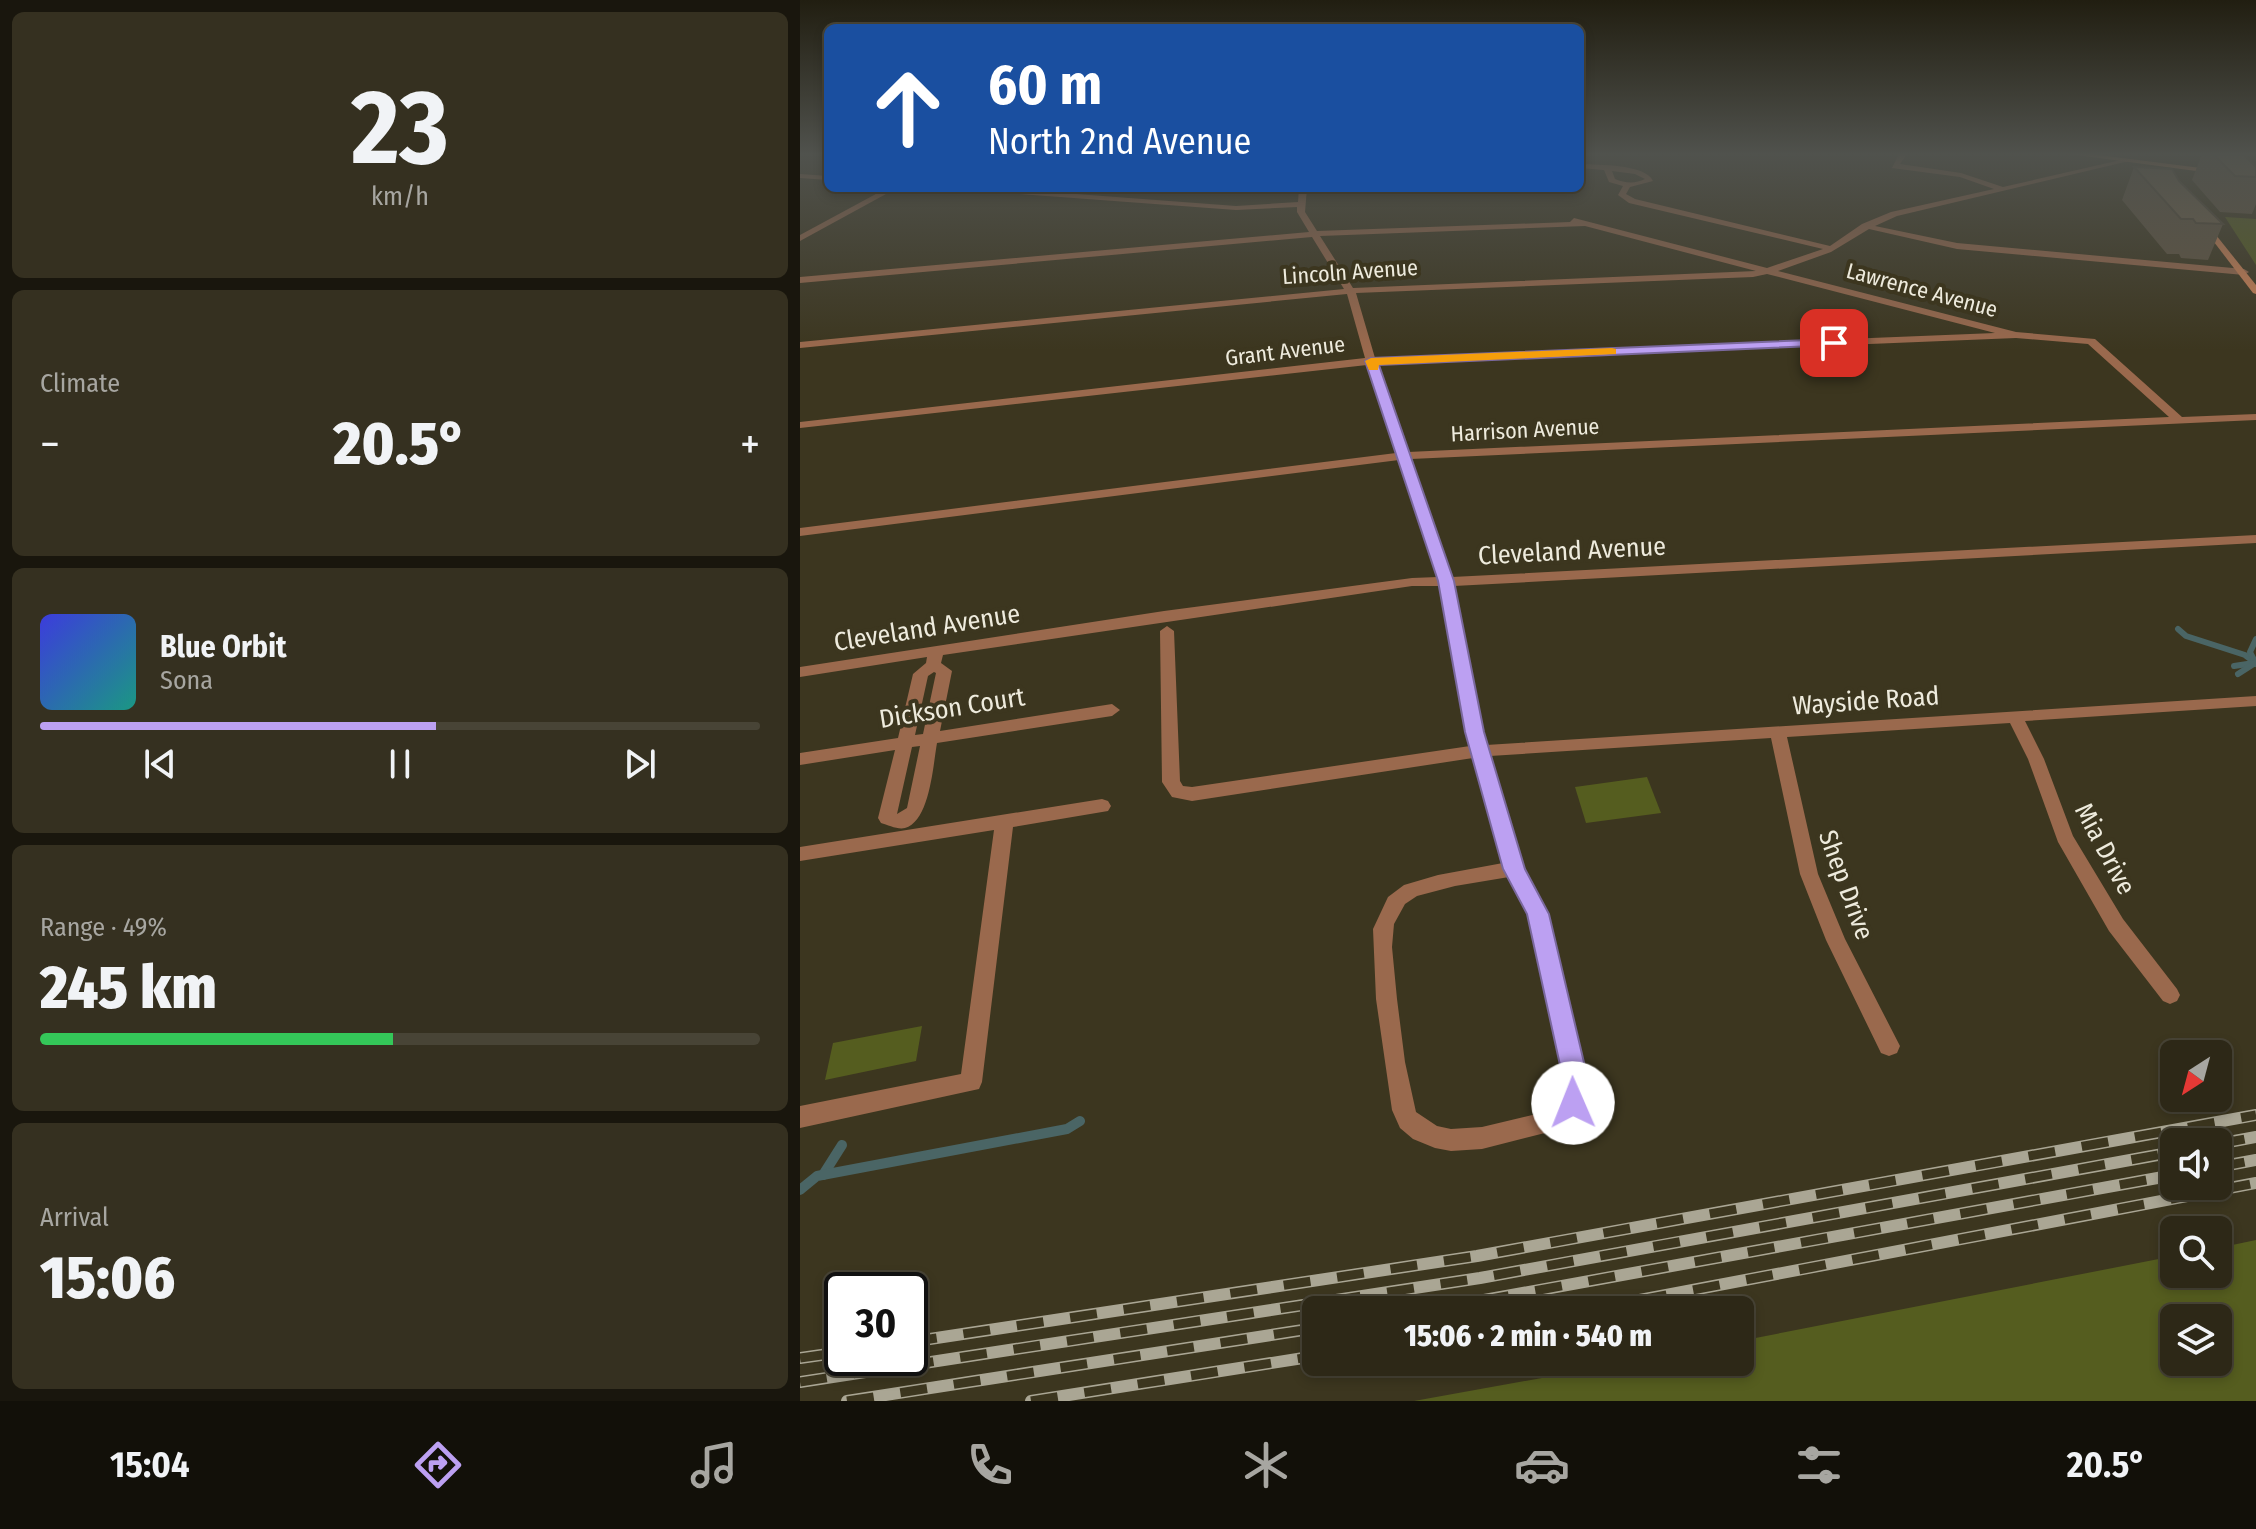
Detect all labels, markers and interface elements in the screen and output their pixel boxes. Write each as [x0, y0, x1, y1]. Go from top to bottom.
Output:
text: 60 m [988, 52, 1102, 119]
icon: ahead [856, 56, 960, 160]
text: 23 [351, 66, 449, 191]
text: North 2nd Avenue [988, 120, 1251, 164]
text: km/h [371, 181, 429, 212]
street label: Lincoln Avenue [1281, 254, 1419, 290]
street label: Lawrence Avenue [1843, 257, 2001, 323]
pin [1800, 309, 1868, 377]
icon: arrive [1812, 321, 1856, 365]
street label: Grant Avenue [1224, 330, 1346, 372]
text: Climate [40, 368, 120, 399]
text: 20.5° [333, 408, 467, 480]
street label: Harrison Avenue [1450, 413, 1600, 447]
text: − [40, 418, 60, 471]
text: + [740, 418, 760, 471]
street label: Cleveland Avenue [1477, 531, 1667, 571]
street label: Cleveland Avenue [832, 598, 1022, 658]
text: Blue Orbit [160, 629, 286, 665]
text: Sona [160, 665, 213, 696]
street label: Wayside Road [1792, 680, 1940, 722]
street label: Dickson Court [877, 681, 1027, 735]
icon: previous [138, 742, 182, 786]
icon: pause [378, 742, 422, 786]
icon: next [618, 742, 662, 786]
street label: Mia Drive [2068, 798, 2142, 900]
street label: Shep Drive [1812, 826, 1880, 944]
text: Range · 49% [40, 912, 167, 943]
text: 245 km [40, 952, 217, 1024]
north arrow [2160, 1040, 2232, 1112]
map controls [2160, 1040, 2232, 1376]
position arrow [1531, 1061, 1615, 1145]
button: sound [2160, 1128, 2232, 1200]
text: Arrival [40, 1202, 109, 1233]
button: search [2160, 1216, 2232, 1288]
text: 15:06 [40, 1242, 175, 1314]
speed limit sign: 30 [824, 1272, 928, 1376]
button: layers [2160, 1304, 2232, 1376]
text: 15:06 · 2 min · 540 m [1404, 1318, 1652, 1354]
icon: directions [410, 1437, 466, 1493]
icon: music [686, 1437, 742, 1493]
icon: phone [962, 1437, 1018, 1493]
icon: climate [1238, 1437, 1294, 1493]
icon: car [1514, 1437, 1570, 1493]
icon: filters [1791, 1437, 1847, 1493]
text: 15:04 [110, 1443, 189, 1487]
text: 20.5° [2067, 1443, 2146, 1487]

